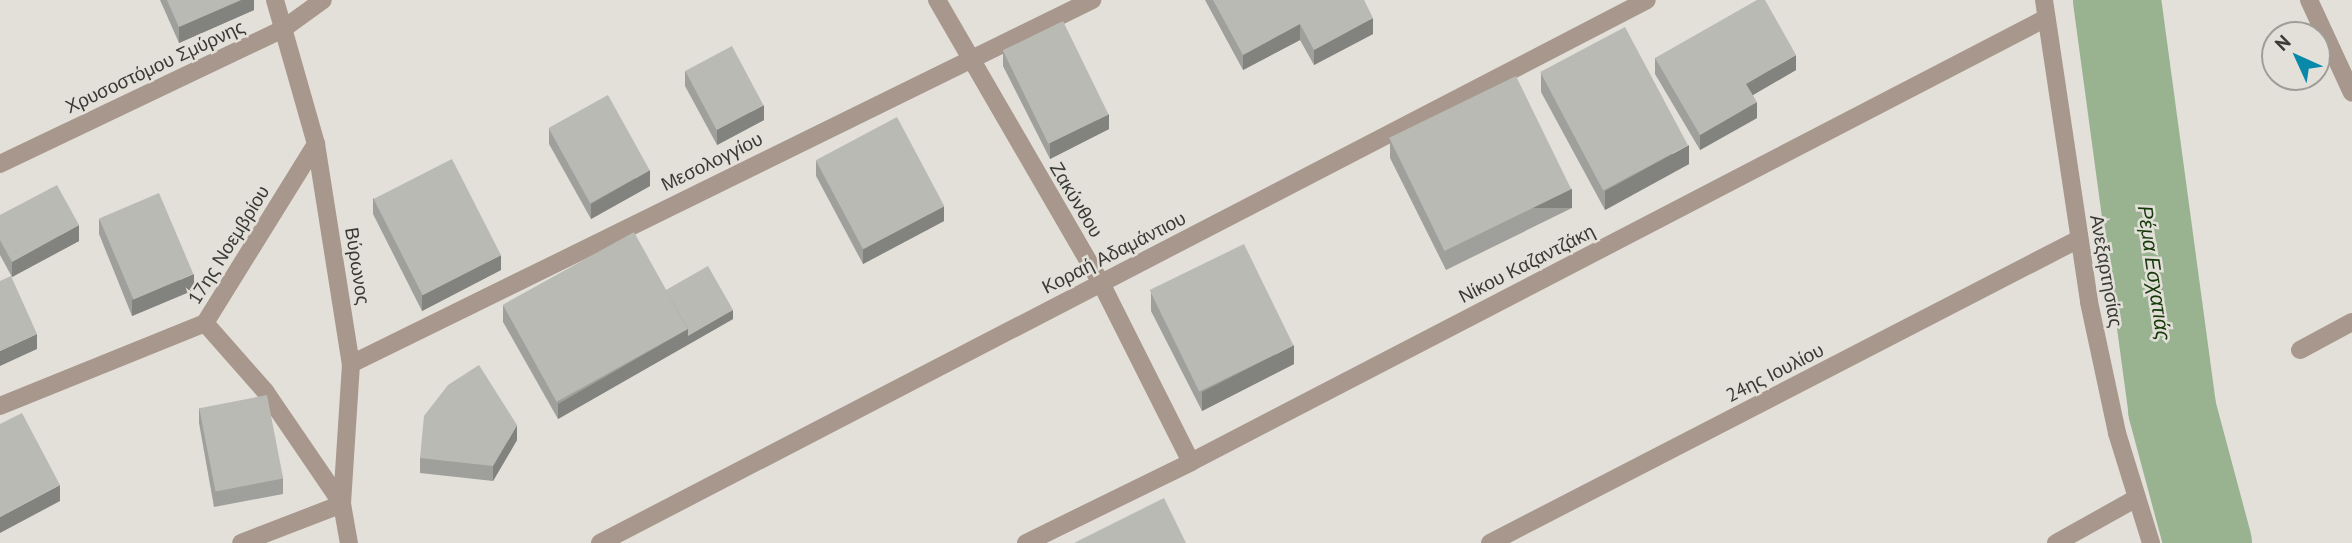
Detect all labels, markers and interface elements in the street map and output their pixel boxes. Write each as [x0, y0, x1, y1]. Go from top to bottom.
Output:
street label: Χρυσοστόμου Σμύρνης [62, 15, 248, 119]
north arrow [2261, 21, 2331, 91]
text: N [2270, 30, 2295, 55]
street label: Μεσολογγίου [657, 128, 767, 196]
street label: Ζακύνθου [1045, 158, 1107, 242]
street label: 17ης Νοεμβρίου [183, 181, 275, 309]
water label: Ρέμα Εσχατιάς [2132, 204, 2176, 342]
street label: Κοραή Αδαμάντιου [1038, 207, 1190, 299]
street label: Ανεξαρτησίας [2085, 213, 2127, 329]
street label: Νίκου Καζαντζάκη [1455, 220, 1599, 308]
street label: Βύρωνος [340, 226, 374, 306]
street label: 24ης Ιουλίου [1722, 339, 1828, 407]

